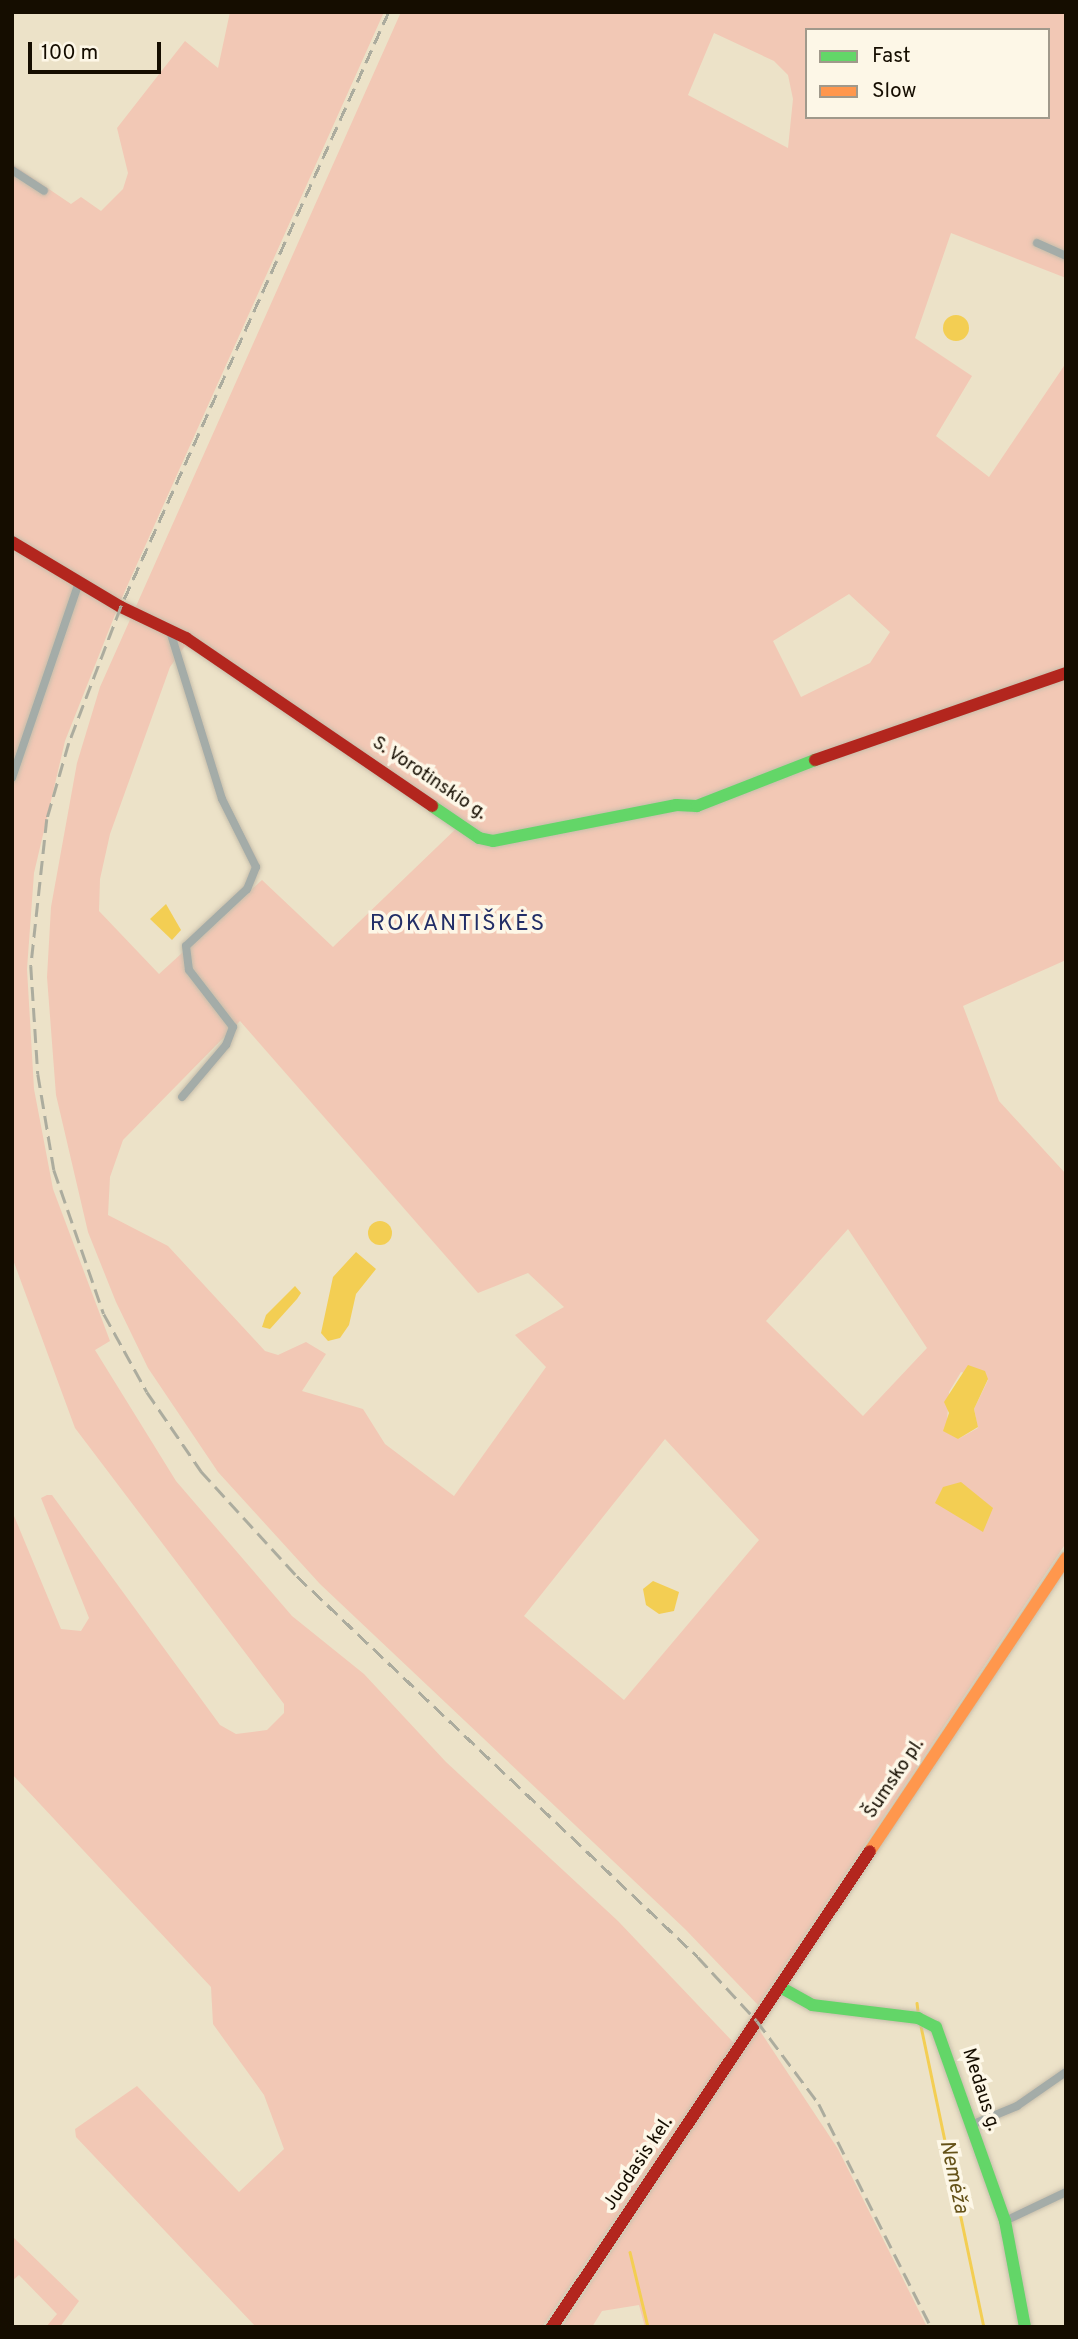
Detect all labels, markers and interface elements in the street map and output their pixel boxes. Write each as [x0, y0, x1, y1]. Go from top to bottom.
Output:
scale bar [32, 28, 164, 72]
legend [805, 28, 1050, 119]
text: 100 m [41, 40, 98, 67]
text: Fast [872, 43, 911, 70]
text: Slow [872, 78, 917, 105]
street label: S. Vorotinskio g. [367, 732, 491, 826]
district label: ROKANTIŠKĖS [371, 911, 545, 939]
street label: Šumsko pl. [860, 1735, 930, 1823]
street label: Medaus g. [956, 2046, 1004, 2134]
street label: Juodasis kel. [599, 2113, 679, 2215]
water label: Nemėža [933, 2138, 973, 2216]

